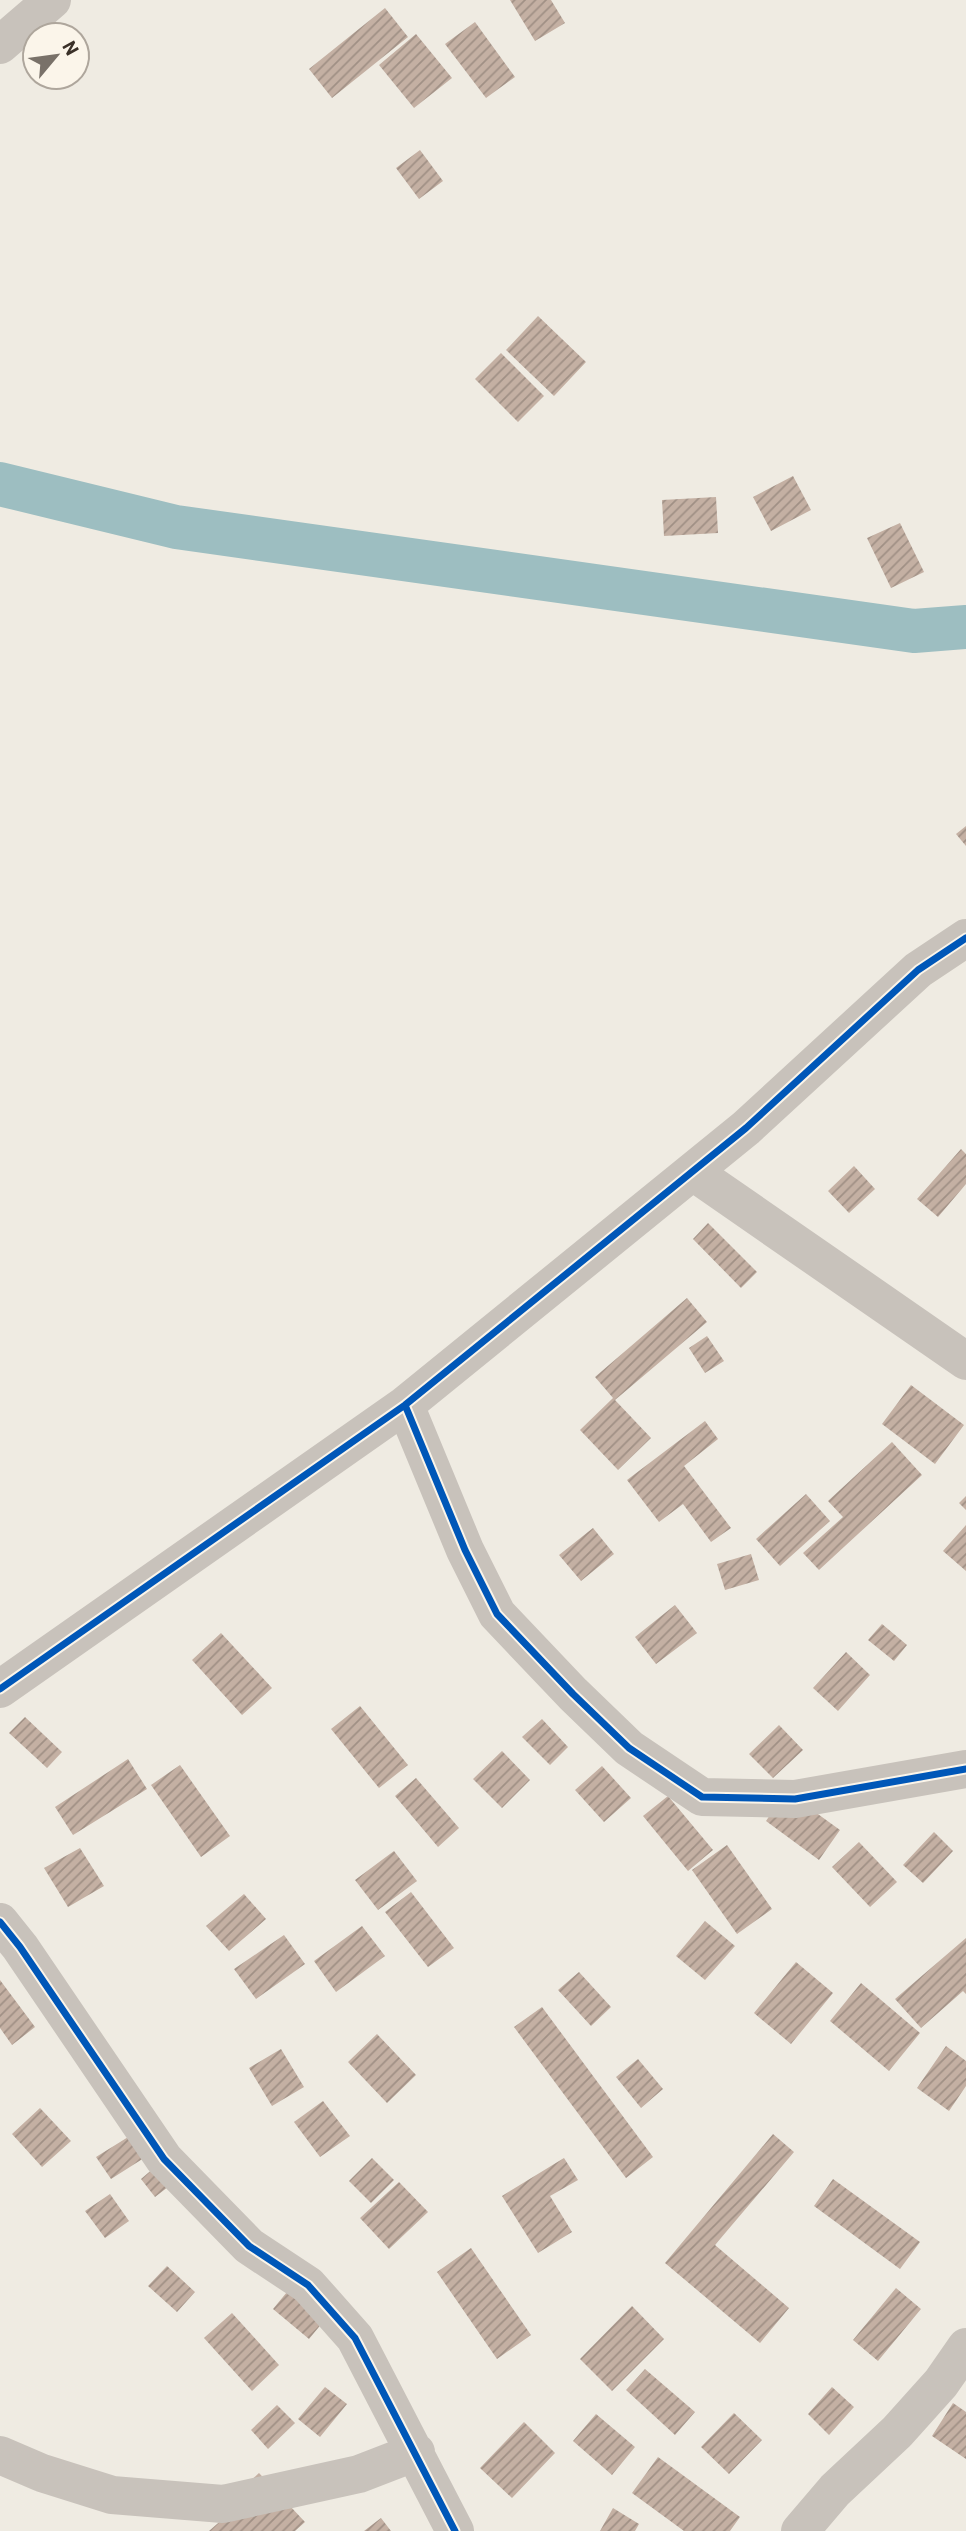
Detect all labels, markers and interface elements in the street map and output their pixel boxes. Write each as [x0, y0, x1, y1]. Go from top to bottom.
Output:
north arrow [21, 21, 91, 91]
text: N [58, 36, 84, 59]

